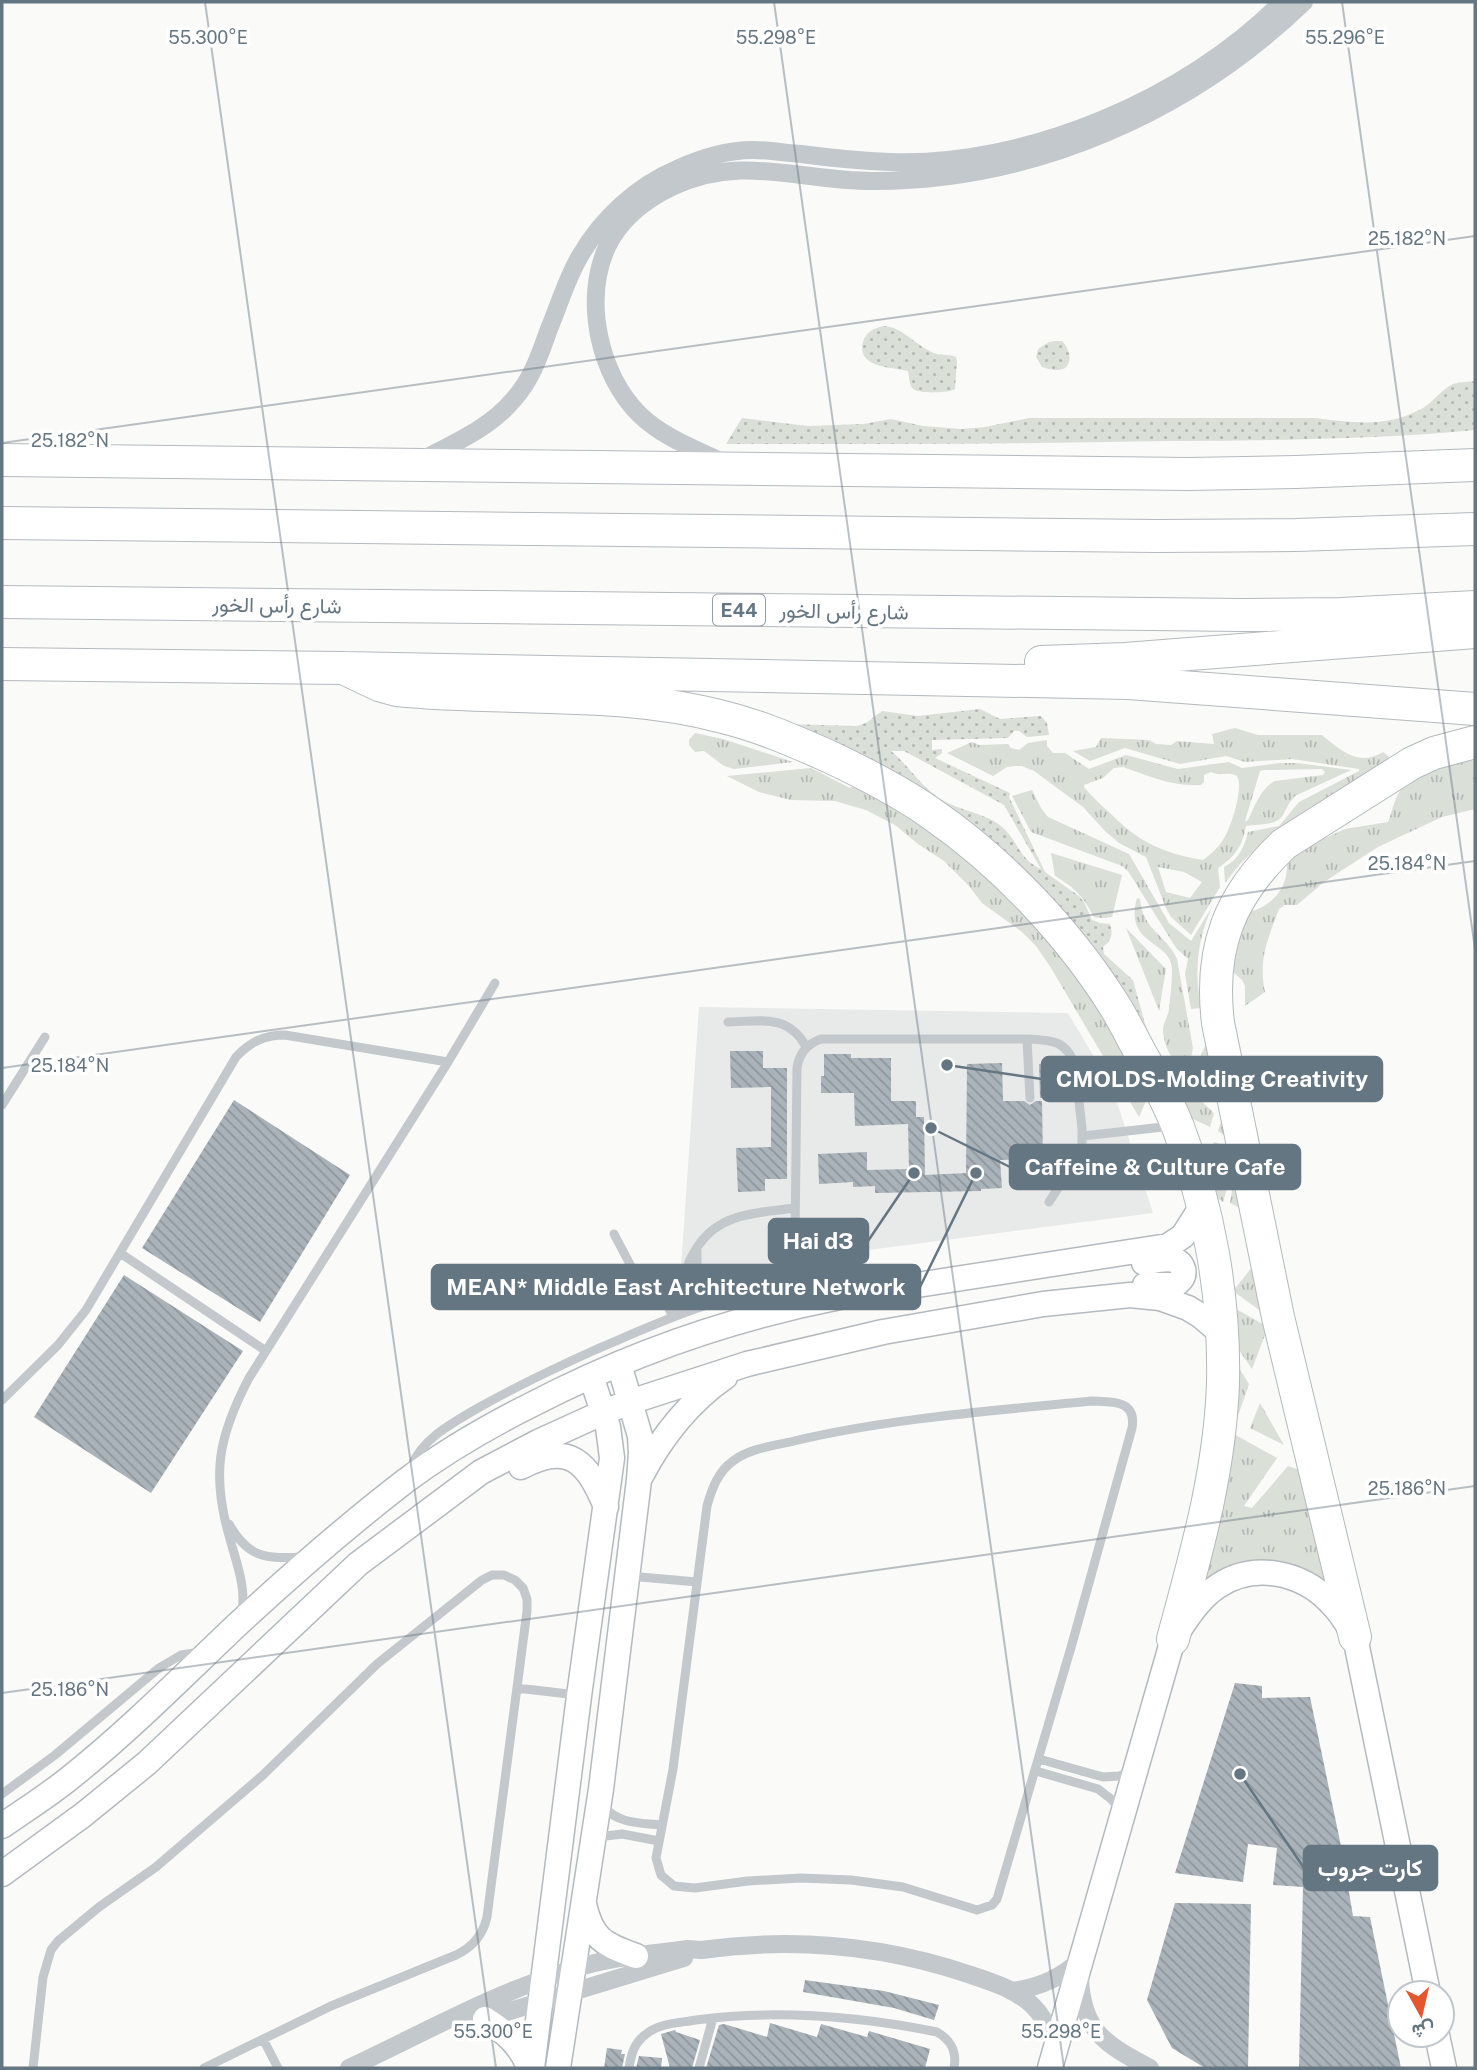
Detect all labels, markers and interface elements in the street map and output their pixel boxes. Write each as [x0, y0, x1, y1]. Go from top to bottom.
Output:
text: 55.300°E [168, 27, 248, 48]
text: 55.298°E [736, 27, 816, 48]
text: 55.296°E [1305, 27, 1385, 48]
text: 25.182°N [1368, 228, 1446, 249]
text: 25.182°N [31, 430, 109, 451]
street label: شارع رأس الخور [211, 591, 342, 621]
road number: E44 [713, 594, 765, 625]
street label: شارع رأس الخور [778, 597, 909, 627]
text: 25.184°N [1368, 853, 1446, 874]
text: 25.184°N [31, 1055, 109, 1076]
callout: CMOLDS-Molding Creativity [1042, 1057, 1382, 1101]
text: CMOLDS-Molding Creativity [1056, 1065, 1368, 1092]
callout: Caffeine & Culture Cafe [1010, 1145, 1300, 1189]
text: Caffeine & Culture Cafe [1024, 1153, 1286, 1180]
callout: Hai d3 [769, 1219, 868, 1263]
text: Hai d3 [782, 1227, 854, 1254]
callout: MEAN* Middle East Architecture Network [432, 1265, 920, 1309]
text: MEAN* Middle East Architecture Network [446, 1273, 906, 1300]
text: 25.186°N [1368, 1478, 1446, 1499]
text: 25.186°N [31, 1679, 109, 1700]
callout: كارت جروب [1304, 1846, 1437, 1890]
text: كارت جروب [1318, 1854, 1422, 1883]
north arrow [1386, 1979, 1456, 2049]
text: ش [1410, 2017, 1436, 2043]
text: 55.300°E [453, 2021, 533, 2042]
text: 55.298°E [1021, 2021, 1101, 2042]

